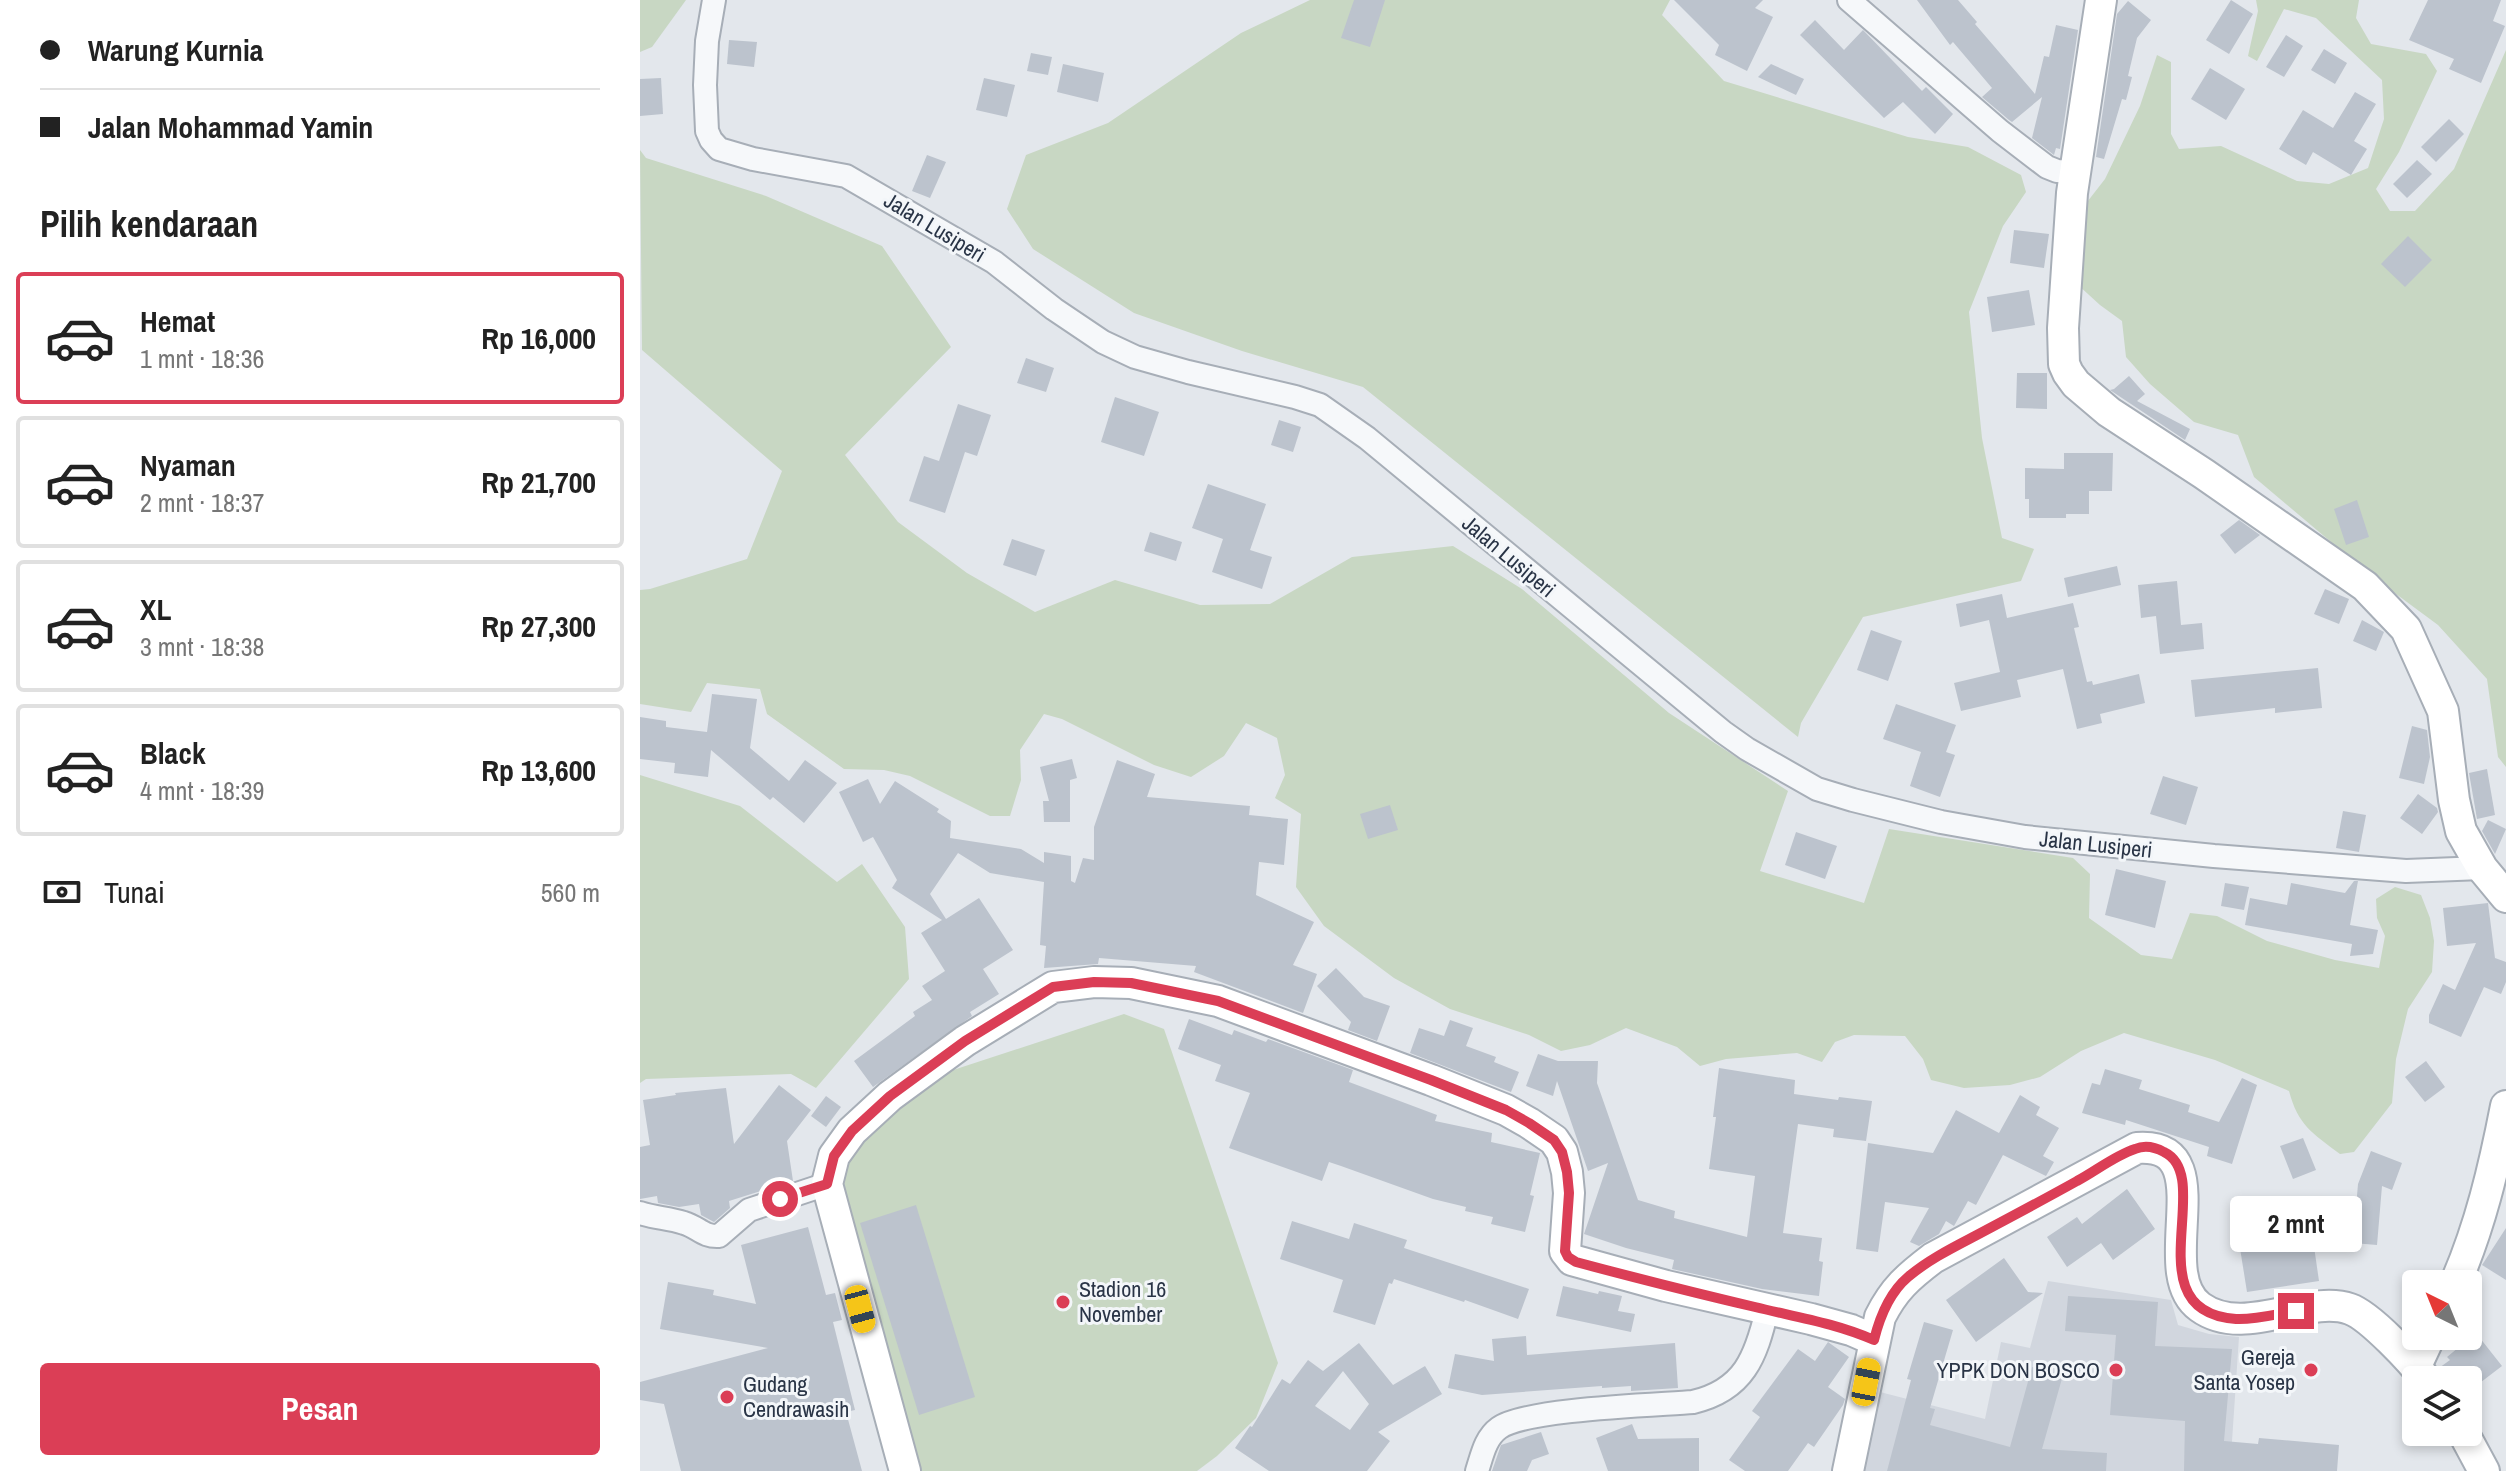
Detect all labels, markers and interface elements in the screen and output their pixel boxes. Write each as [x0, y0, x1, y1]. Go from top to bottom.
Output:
text: Warung Kurnia [88, 30, 263, 70]
text: Jalan Mohammad Yamin [88, 107, 373, 147]
street label: Jalan Lusiperi [879, 185, 991, 269]
text: Pilih kendaraan [40, 200, 258, 248]
text: Hemat [140, 301, 215, 341]
icon: car [44, 302, 116, 374]
text: Rp 16,000 [481, 318, 596, 358]
text: 1 mnt · 18:36 [140, 341, 264, 376]
text: Nyaman [140, 445, 236, 485]
icon: car [44, 446, 116, 518]
text: Rp 21,700 [481, 462, 596, 502]
text: 2 mnt · 18:37 [140, 485, 264, 520]
street label: Jalan Lusiperi [1456, 508, 1562, 604]
text: XL [140, 589, 171, 629]
icon: car [44, 590, 116, 662]
text: Rp 27,300 [481, 606, 596, 646]
text: 3 mnt · 18:38 [140, 629, 264, 664]
text: Black [140, 733, 206, 773]
icon: car [44, 734, 116, 806]
text: Rp 13,600 [481, 750, 596, 790]
text: 4 mnt · 18:39 [140, 773, 264, 808]
street label: Jalan Lusiperi [2038, 823, 2154, 865]
icon: cash [40, 870, 84, 914]
text: Tunai [104, 872, 165, 912]
text: 560 m [541, 875, 600, 910]
route start [762, 1181, 798, 1217]
callout: 2 mnt [2230, 1195, 2362, 1251]
text: 2 mnt [2268, 1206, 2324, 1241]
north arrow [2402, 1270, 2482, 1350]
map controls [2402, 1270, 2482, 1446]
place label: Stadion 16 November [1079, 1274, 1166, 1329]
car [842, 1283, 878, 1335]
marker: Stadion 16 November [1054, 1293, 1072, 1311]
route end [2278, 1293, 2314, 1329]
place label: Gereja Santa Yosep [2193, 1342, 2295, 1397]
place label: YPPK DON BOSCO [1937, 1355, 2100, 1385]
car [1850, 1356, 1882, 1408]
marker: YPPK DON BOSCO [2107, 1361, 2125, 1379]
marker: Gereja Santa Yosep [2302, 1361, 2320, 1379]
button: Pesan [40, 1363, 600, 1455]
button: layers [2402, 1366, 2482, 1446]
place label: Gudang Cendrawasih [743, 1369, 849, 1424]
marker: Gudang Cendrawasih [718, 1388, 736, 1406]

